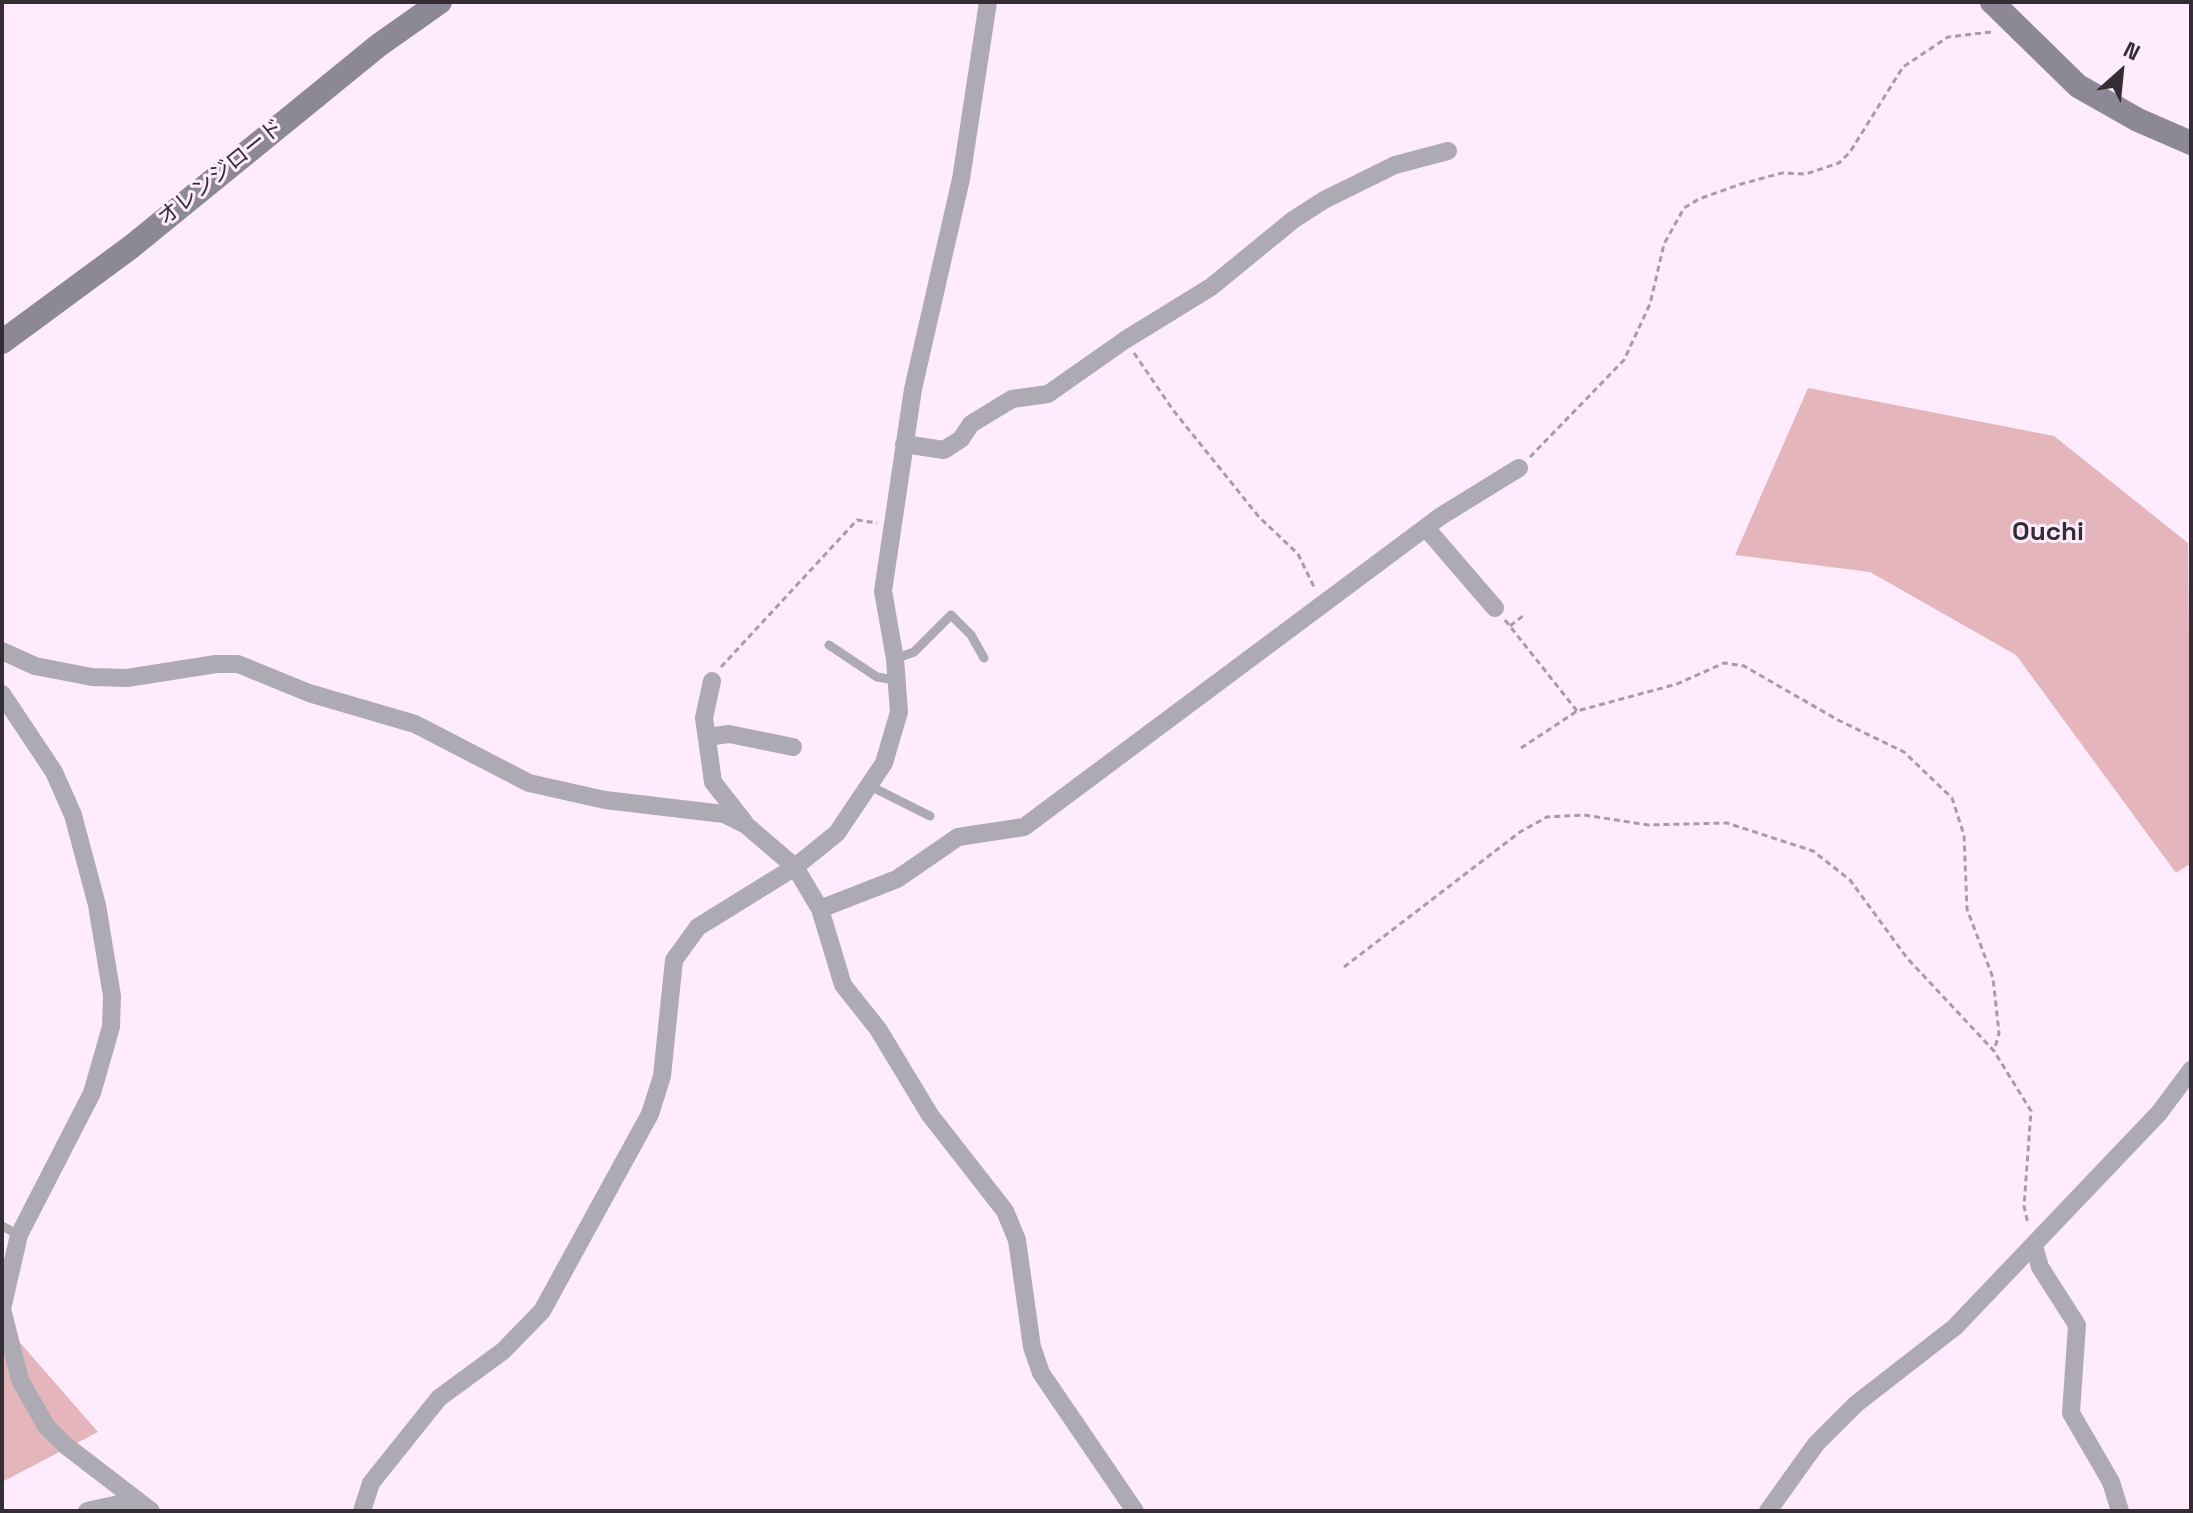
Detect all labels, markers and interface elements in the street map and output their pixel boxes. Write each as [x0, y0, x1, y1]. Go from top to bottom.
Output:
north arrow [2081, 32, 2161, 112]
text: N [2119, 35, 2145, 66]
street label: オレンジロード [153, 114, 289, 232]
district label: Ouchi [2012, 517, 2084, 549]

